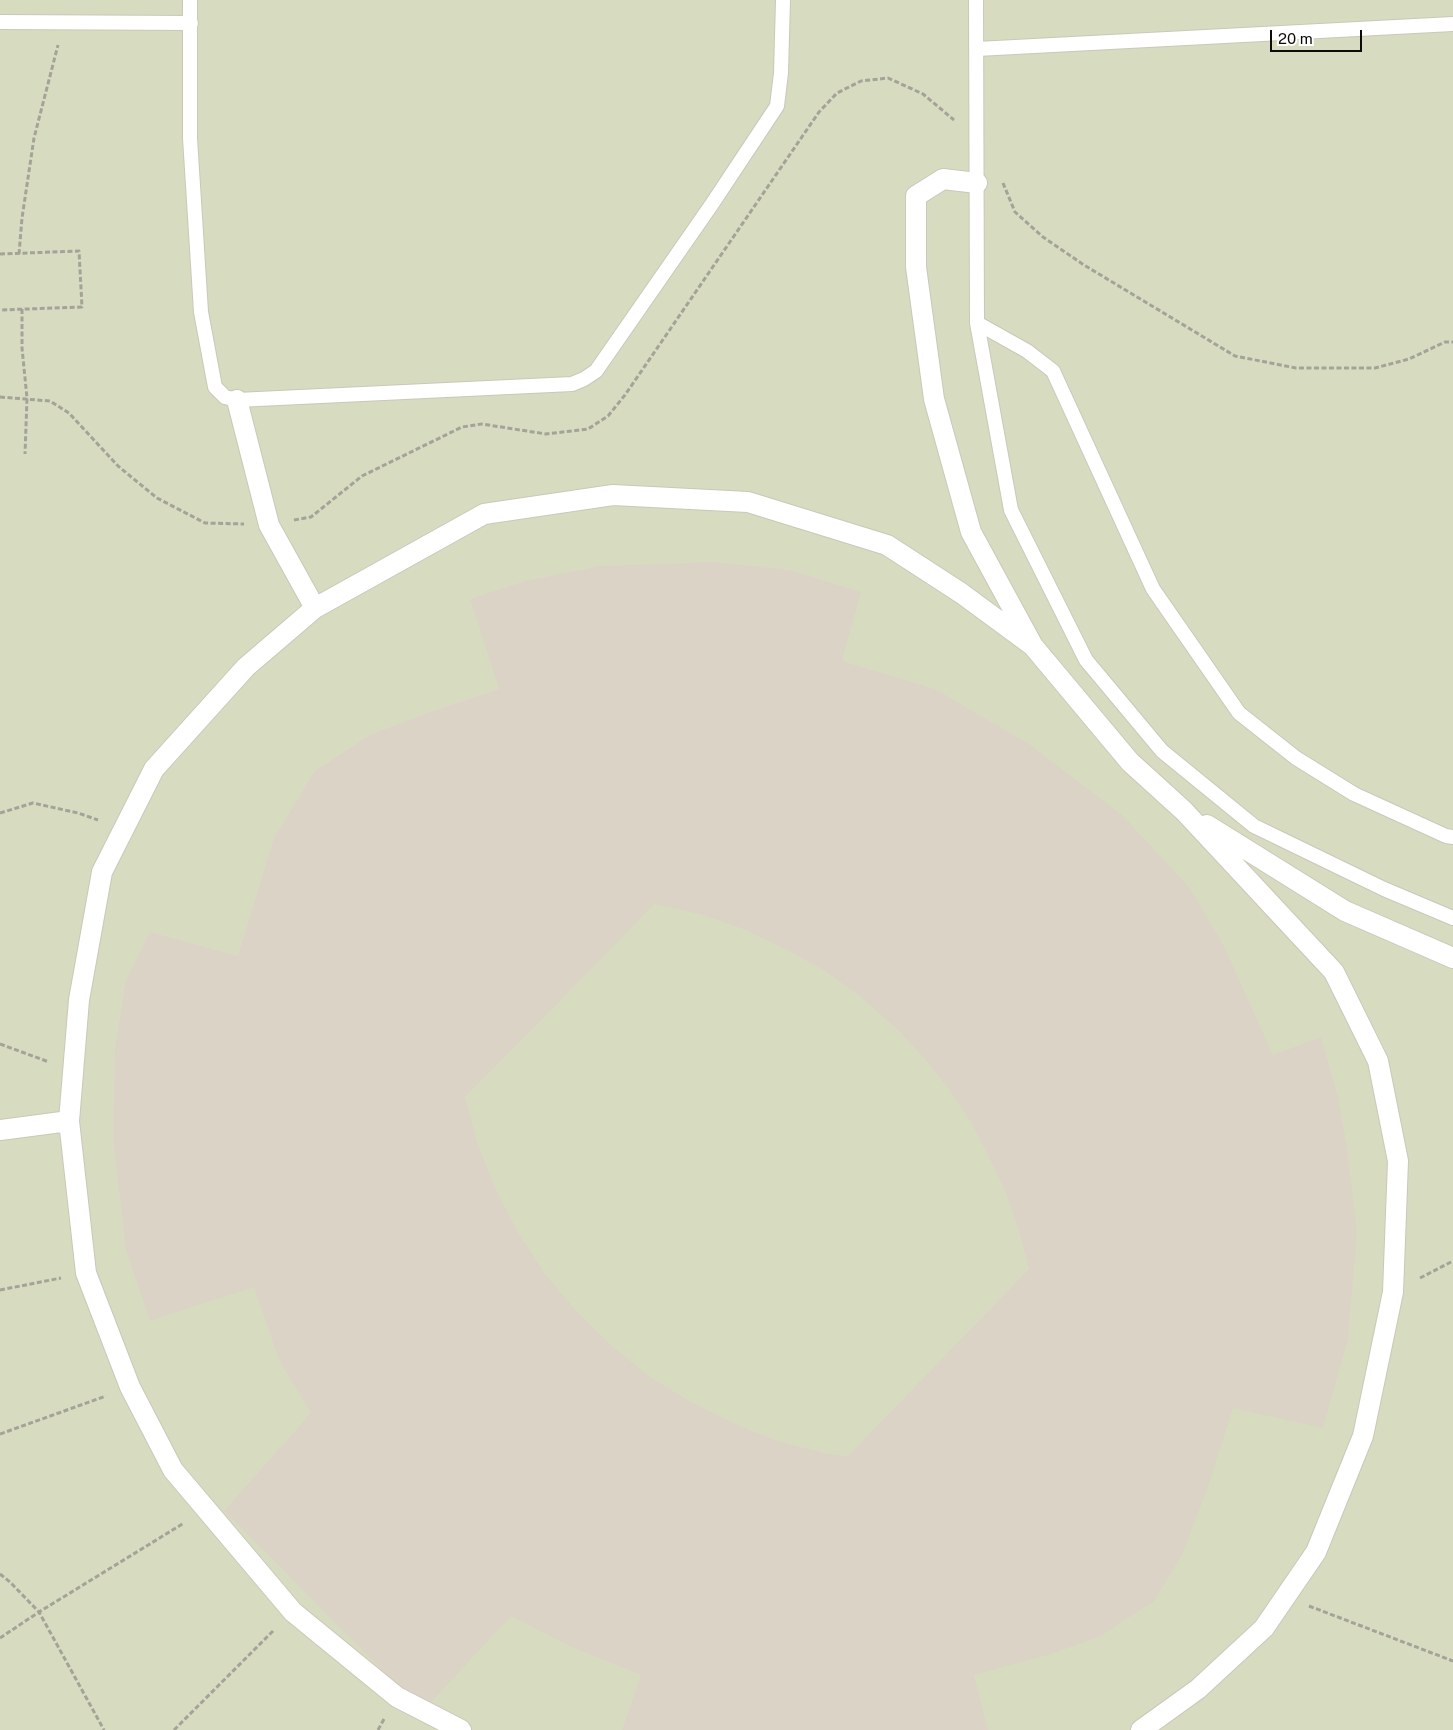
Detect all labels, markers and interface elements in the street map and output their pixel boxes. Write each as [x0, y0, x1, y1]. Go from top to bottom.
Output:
scale bar [1273, 20, 1366, 52]
text: 20 m [1278, 30, 1313, 47]

